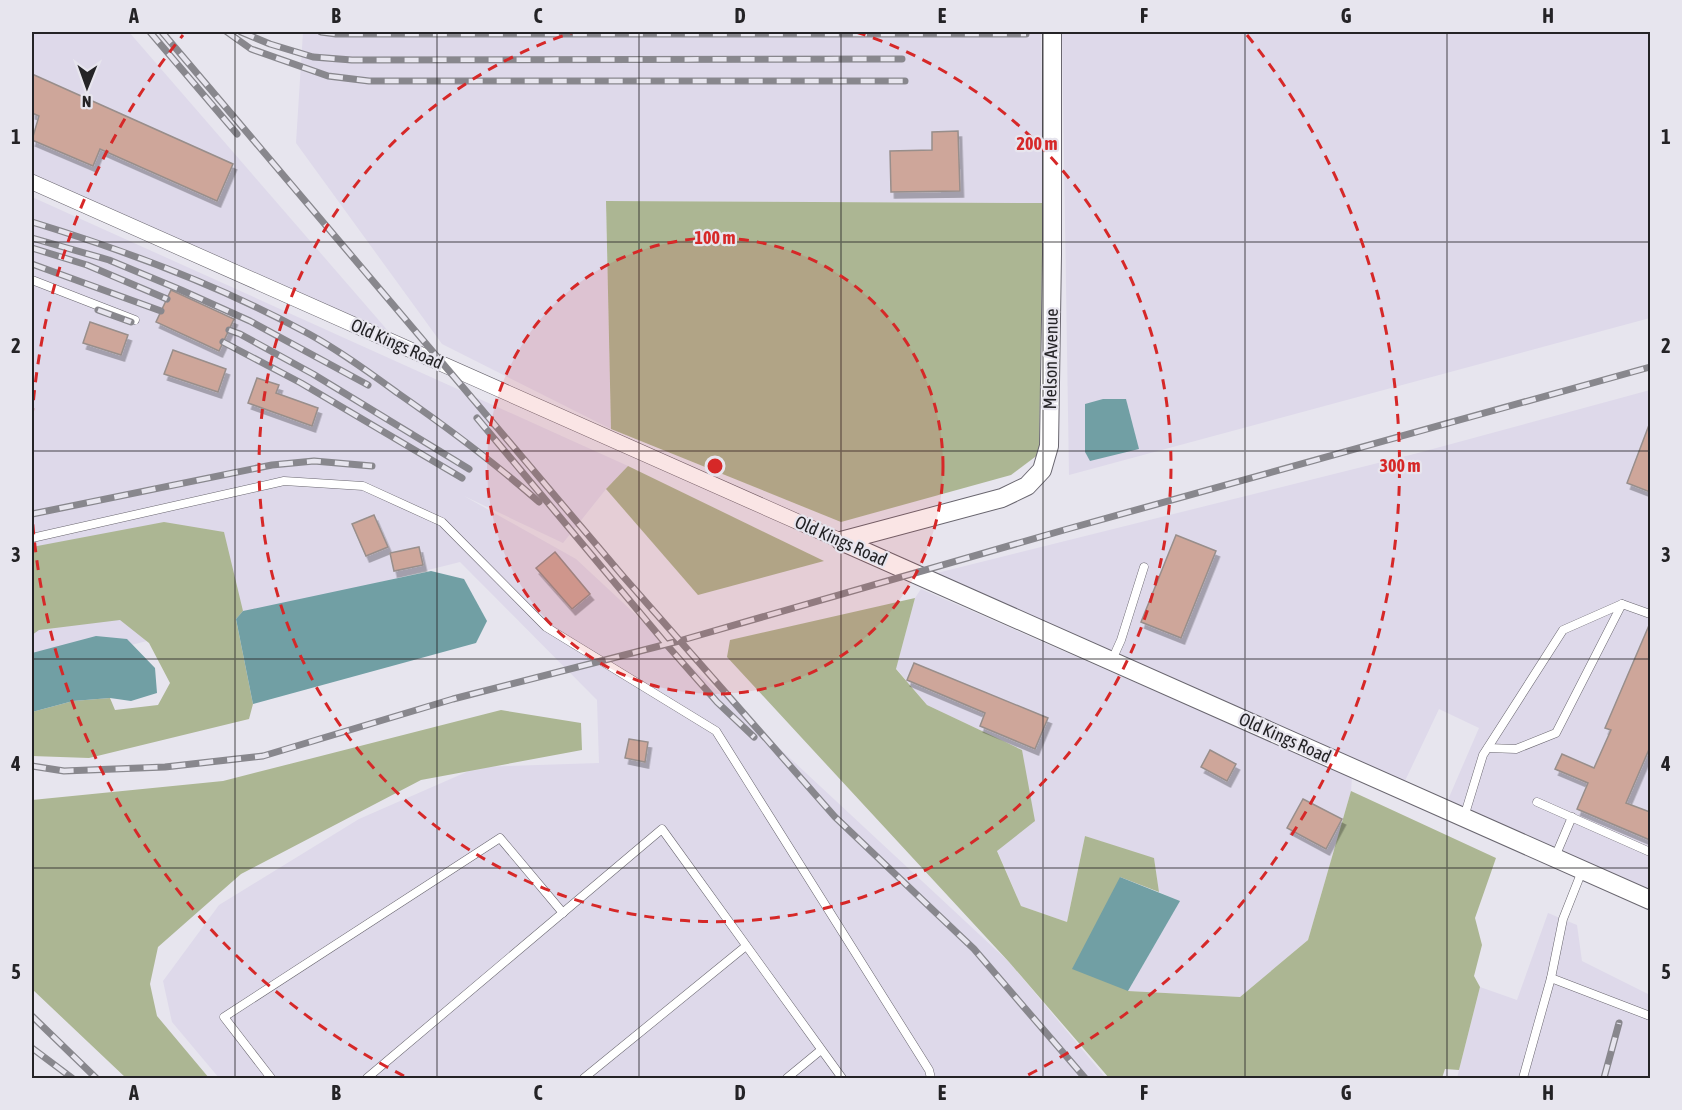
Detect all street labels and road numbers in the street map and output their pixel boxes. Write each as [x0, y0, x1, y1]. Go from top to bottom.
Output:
street label: Melson Avenue [1039, 308, 1062, 410]
street label: Old Kings Road [348, 314, 447, 373]
street label: Old Kings Road [792, 511, 891, 570]
street label: Old Kings Road [1236, 708, 1335, 767]

